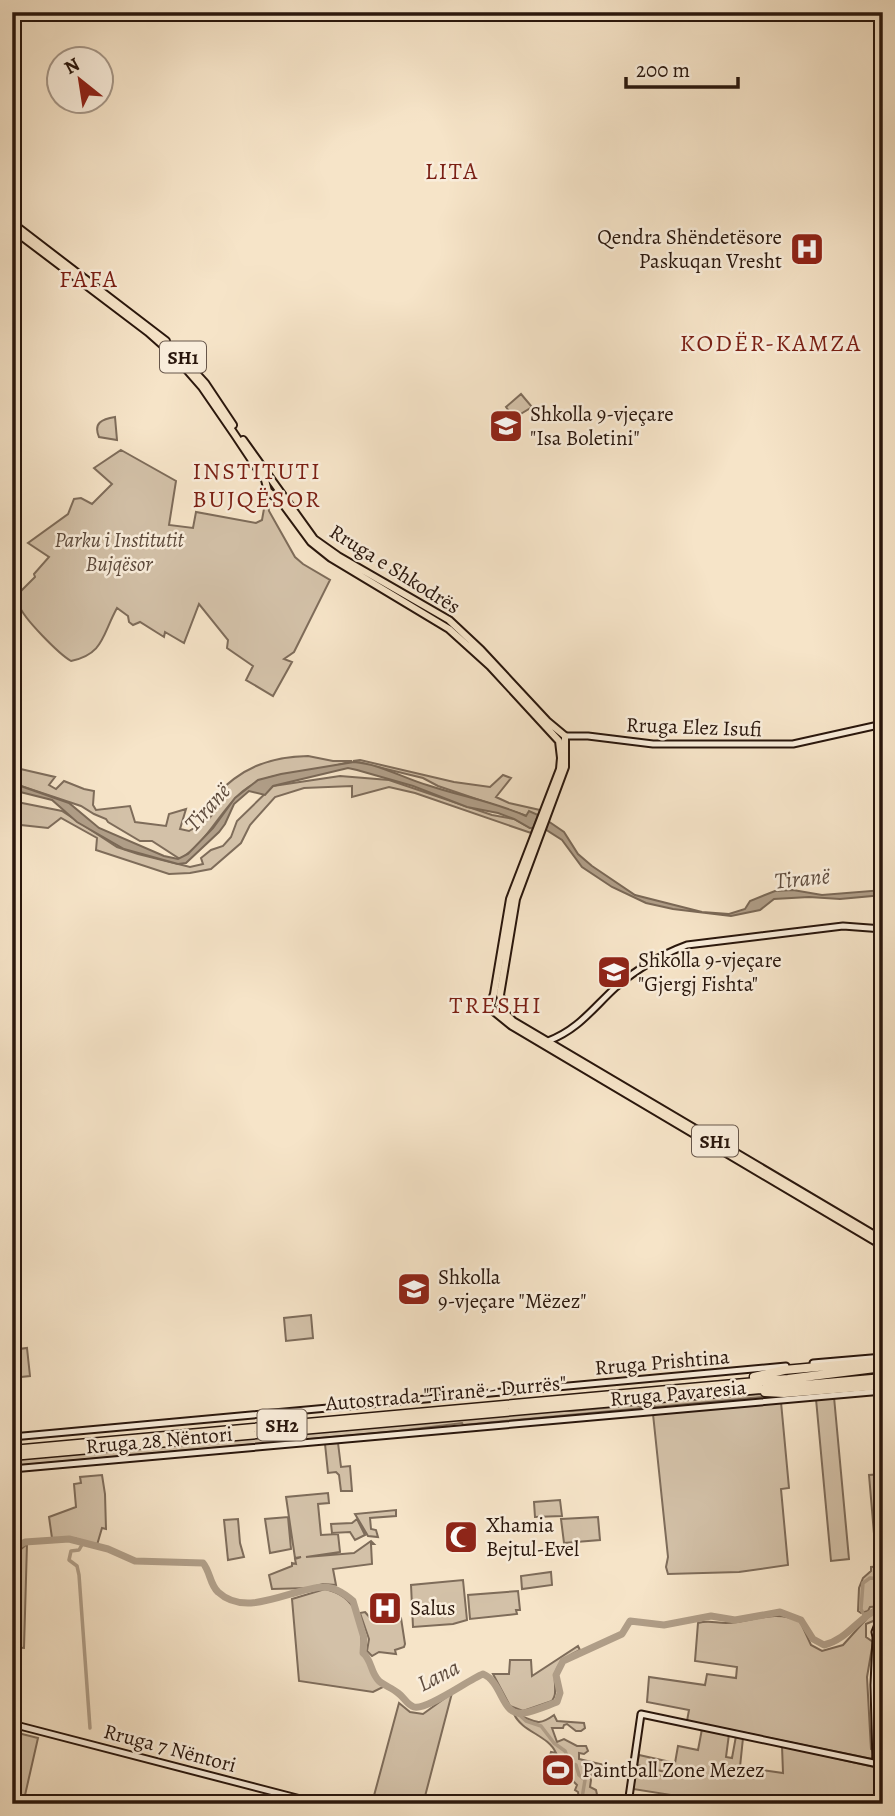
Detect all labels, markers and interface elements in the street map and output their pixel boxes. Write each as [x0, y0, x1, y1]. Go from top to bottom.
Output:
north arrow [46, 46, 116, 116]
scale bar [626, 46, 738, 90]
text: N [60, 51, 85, 81]
text: 200 m [636, 56, 690, 84]
district label: LITA [425, 155, 479, 187]
place label: Qendra Shëndetësore Paskuqan Vresht [597, 223, 782, 275]
hospital icon: Qendra Shëndetësore Paskuqan Vresht [788, 230, 826, 268]
district label: FAFA [59, 263, 119, 295]
district label: KODËR-KAMZA [680, 327, 862, 359]
road number: SH1 [160, 342, 206, 372]
place label: Shkolla 9-vjeçare "Isa Boletini" [530, 400, 674, 452]
school or university icon: Shkolla 9-vjeçare "Isa Boletini" [487, 407, 525, 445]
district label: INSTITUTI BUJQËSOR [192, 455, 322, 515]
street label: Rruga e Shkodrës [324, 518, 466, 620]
park label: Parku i Institutit Bujqësor [54, 526, 185, 578]
street label: Rruga Elez Isufi [625, 711, 763, 743]
water label: Tiranë [177, 776, 238, 838]
water label: Tiranë [773, 860, 832, 897]
place label: Shkolla 9-vjeçare "Gjergj Fishta" [638, 946, 782, 998]
school or university icon: Shkolla 9-vjeçare "Gjergj Fishta" [595, 953, 633, 991]
district label: TRESHI [449, 989, 543, 1021]
road number: SH1 [692, 1126, 738, 1156]
place label: Shkolla 9-vjeçare "Mëzez" [438, 1263, 587, 1315]
school or university icon: Shkolla 9-vjeçare "Mëzez" [395, 1270, 433, 1308]
street label: Rruga Prishtina [593, 1342, 731, 1382]
street label: Autostrada "Tiranë - Durrës" [323, 1369, 568, 1418]
street label: Rruga Pavaresia [609, 1373, 748, 1413]
road number: SH2 [258, 1410, 306, 1441]
street label: Rruga 28 Nëntori [84, 1420, 234, 1460]
place label: Xhamia Bejtul-Evel [486, 1511, 579, 1563]
mosque icon: Xhamia Bejtul-Evel [442, 1518, 480, 1556]
hospital icon: Salus [366, 1589, 404, 1627]
place label: Salus [410, 1594, 455, 1622]
water label: Lana [412, 1652, 465, 1699]
street label: Rruga 7 Nëntori [101, 1717, 239, 1779]
sports icon: Paintball Zone Mezez [539, 1751, 577, 1789]
place label: Paintball Zone Mezez [582, 1756, 765, 1784]

